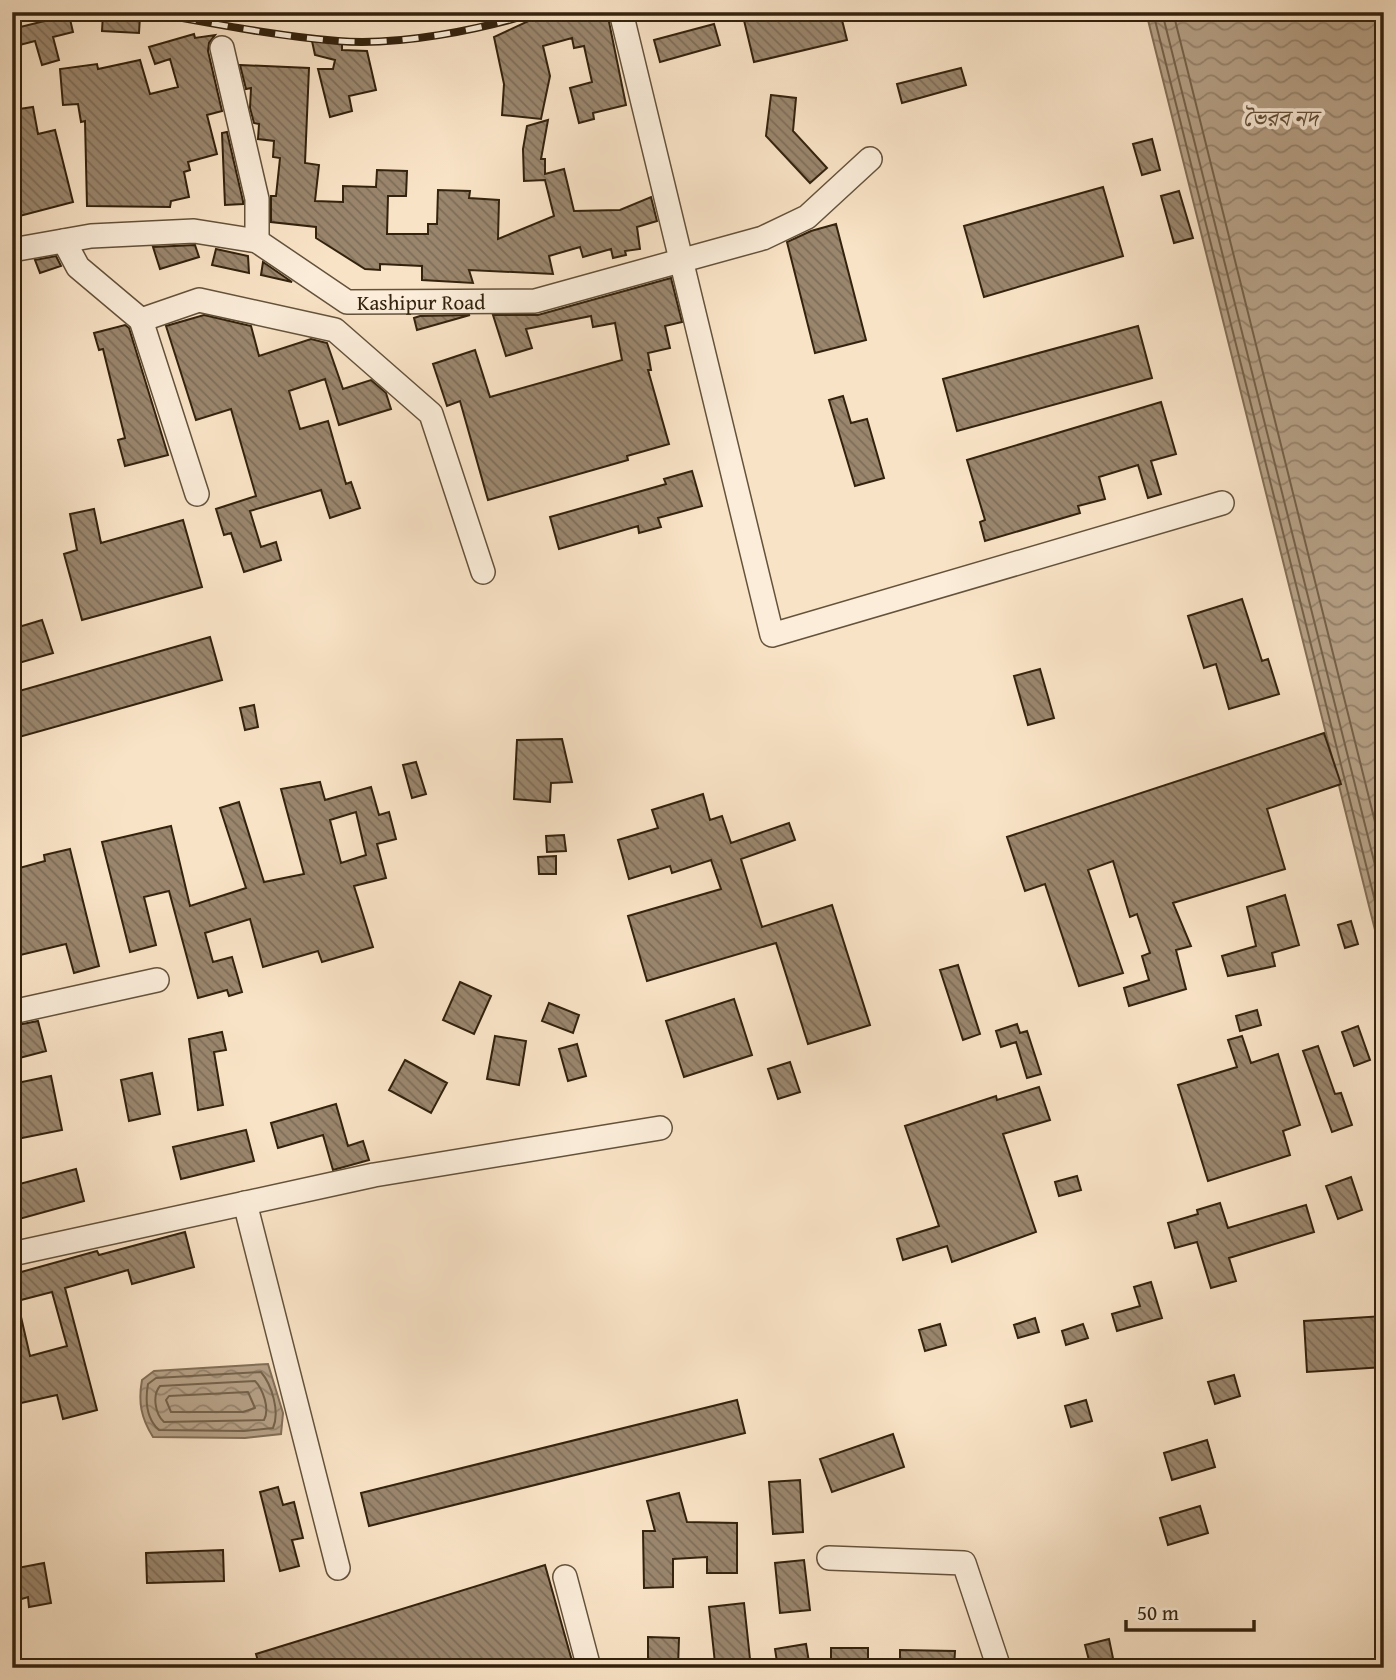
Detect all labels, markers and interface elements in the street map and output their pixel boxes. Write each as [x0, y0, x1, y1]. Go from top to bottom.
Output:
water label: ভৈরব নদ [1242, 101, 1322, 134]
street label: Kashipur Road [357, 286, 486, 317]
scale bar [1126, 1589, 1254, 1633]
text: 50 m [1137, 1597, 1179, 1628]

